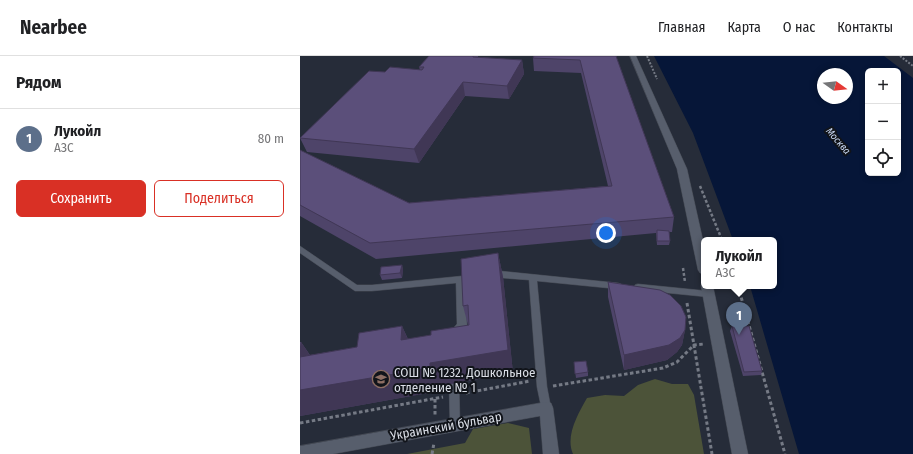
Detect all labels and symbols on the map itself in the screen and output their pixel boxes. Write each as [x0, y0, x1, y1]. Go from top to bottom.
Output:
north arrow [817, 68, 853, 104]
water label: Москва [823, 125, 853, 157]
your location [596, 223, 616, 243]
pin: 1 [726, 302, 752, 335]
place label: СОШ № 1232. Дошкольное отделение № 1 [394, 365, 535, 395]
school or university icon: СОШ № 1232. Дошкольное отделение № 1 [371, 369, 391, 389]
street label: Украинский бульвар [388, 409, 503, 443]

